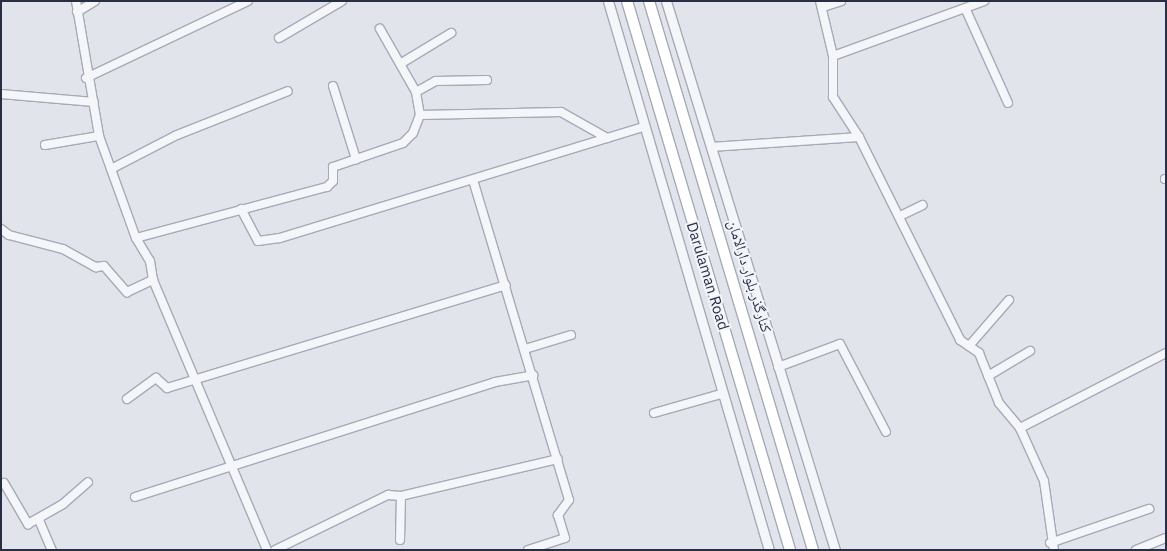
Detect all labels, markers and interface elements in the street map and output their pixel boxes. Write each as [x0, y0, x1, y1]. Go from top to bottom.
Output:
street label: کنارگذر بلوار دارالامان [724, 217, 776, 335]
street label: Darulaman Road [683, 220, 733, 332]

